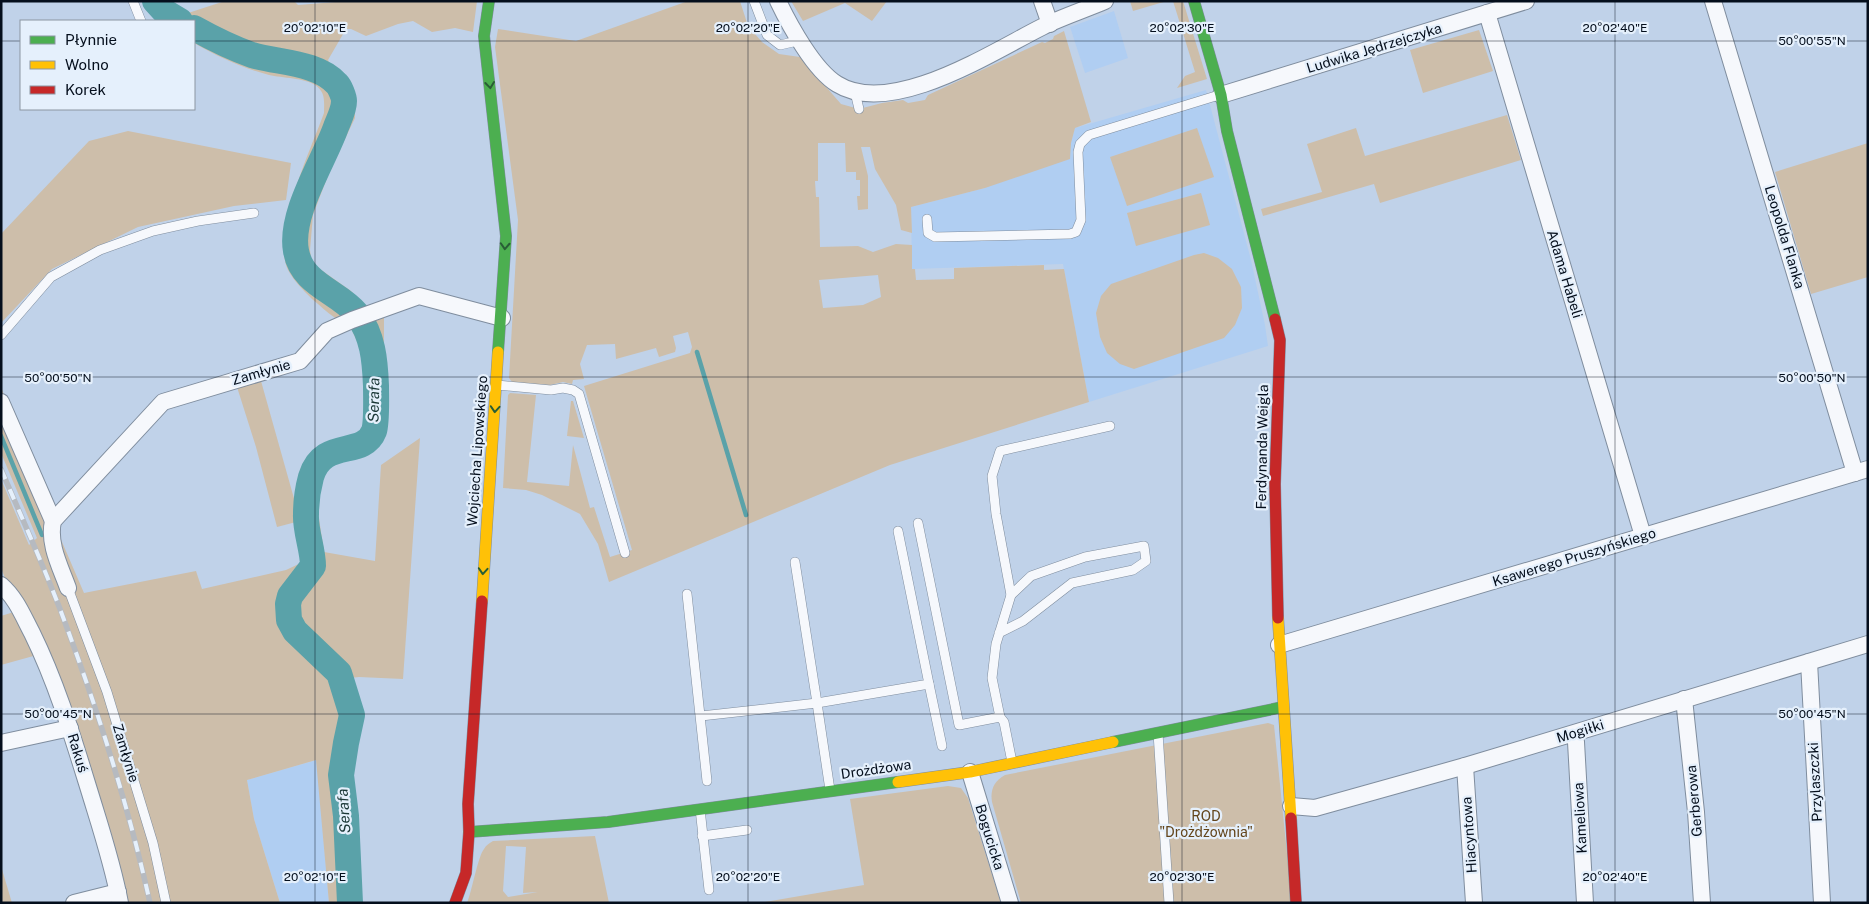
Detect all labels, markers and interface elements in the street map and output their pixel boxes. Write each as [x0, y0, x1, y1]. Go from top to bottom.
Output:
legend [20, 20, 195, 110]
street label: Ludwika Jędrzejczyka [1304, 20, 1444, 76]
text: 20°02'10"E [284, 21, 346, 35]
text: 20°02'20"E [716, 21, 780, 35]
text: 20°02'30"E [1150, 21, 1214, 35]
text: 20°02'40"E [1583, 21, 1647, 35]
text: Płynnie [65, 31, 117, 48]
text: 50°00'55"N [1778, 34, 1846, 48]
text: Wolno [65, 56, 109, 73]
text: Korek [65, 81, 106, 98]
one-way arrow [484, 81, 495, 89]
street label: Leopolda Flanka [1762, 183, 1808, 291]
street label: Adama Habeli [1544, 228, 1586, 320]
one-way arrow [500, 243, 511, 251]
street label: Zamłynie [230, 356, 292, 388]
text: 50°00'50"N [24, 371, 92, 385]
text: 50°00'50"N [1778, 371, 1846, 385]
street label: Wojciecha Lipowskiego [464, 375, 490, 527]
water label: Serafa [365, 377, 382, 423]
street label: Ferdynanda Weigla [1253, 384, 1271, 510]
one-way arrow [490, 405, 501, 413]
street label: Ksawerego Pruszyńskiego [1490, 524, 1658, 590]
one-way arrow [478, 567, 489, 575]
text: 50°00'45"N [24, 707, 92, 721]
text: 50°00'45"N [1778, 707, 1846, 721]
street label: Mogiłki [1554, 716, 1606, 746]
street label: Zamłynie [110, 722, 143, 784]
street label: Rakuś [65, 732, 91, 774]
street label: Przylaszczki [1805, 742, 1825, 822]
street label: Drożdżowa [840, 756, 912, 782]
street label: Gerberowa [1683, 765, 1705, 837]
street label: Kameliowa [1570, 782, 1590, 854]
water label: Serafa [333, 788, 354, 834]
street label: Hiacyntowa [1458, 796, 1480, 874]
street label: Bogucicka [972, 802, 1008, 872]
park label: ROD "Drożdżownia" [1159, 808, 1253, 840]
text: 20°02'10"E [284, 870, 346, 884]
text: 20°02'20"E [716, 870, 780, 884]
text: 20°02'30"E [1150, 870, 1214, 884]
text: 20°02'40"E [1583, 870, 1647, 884]

